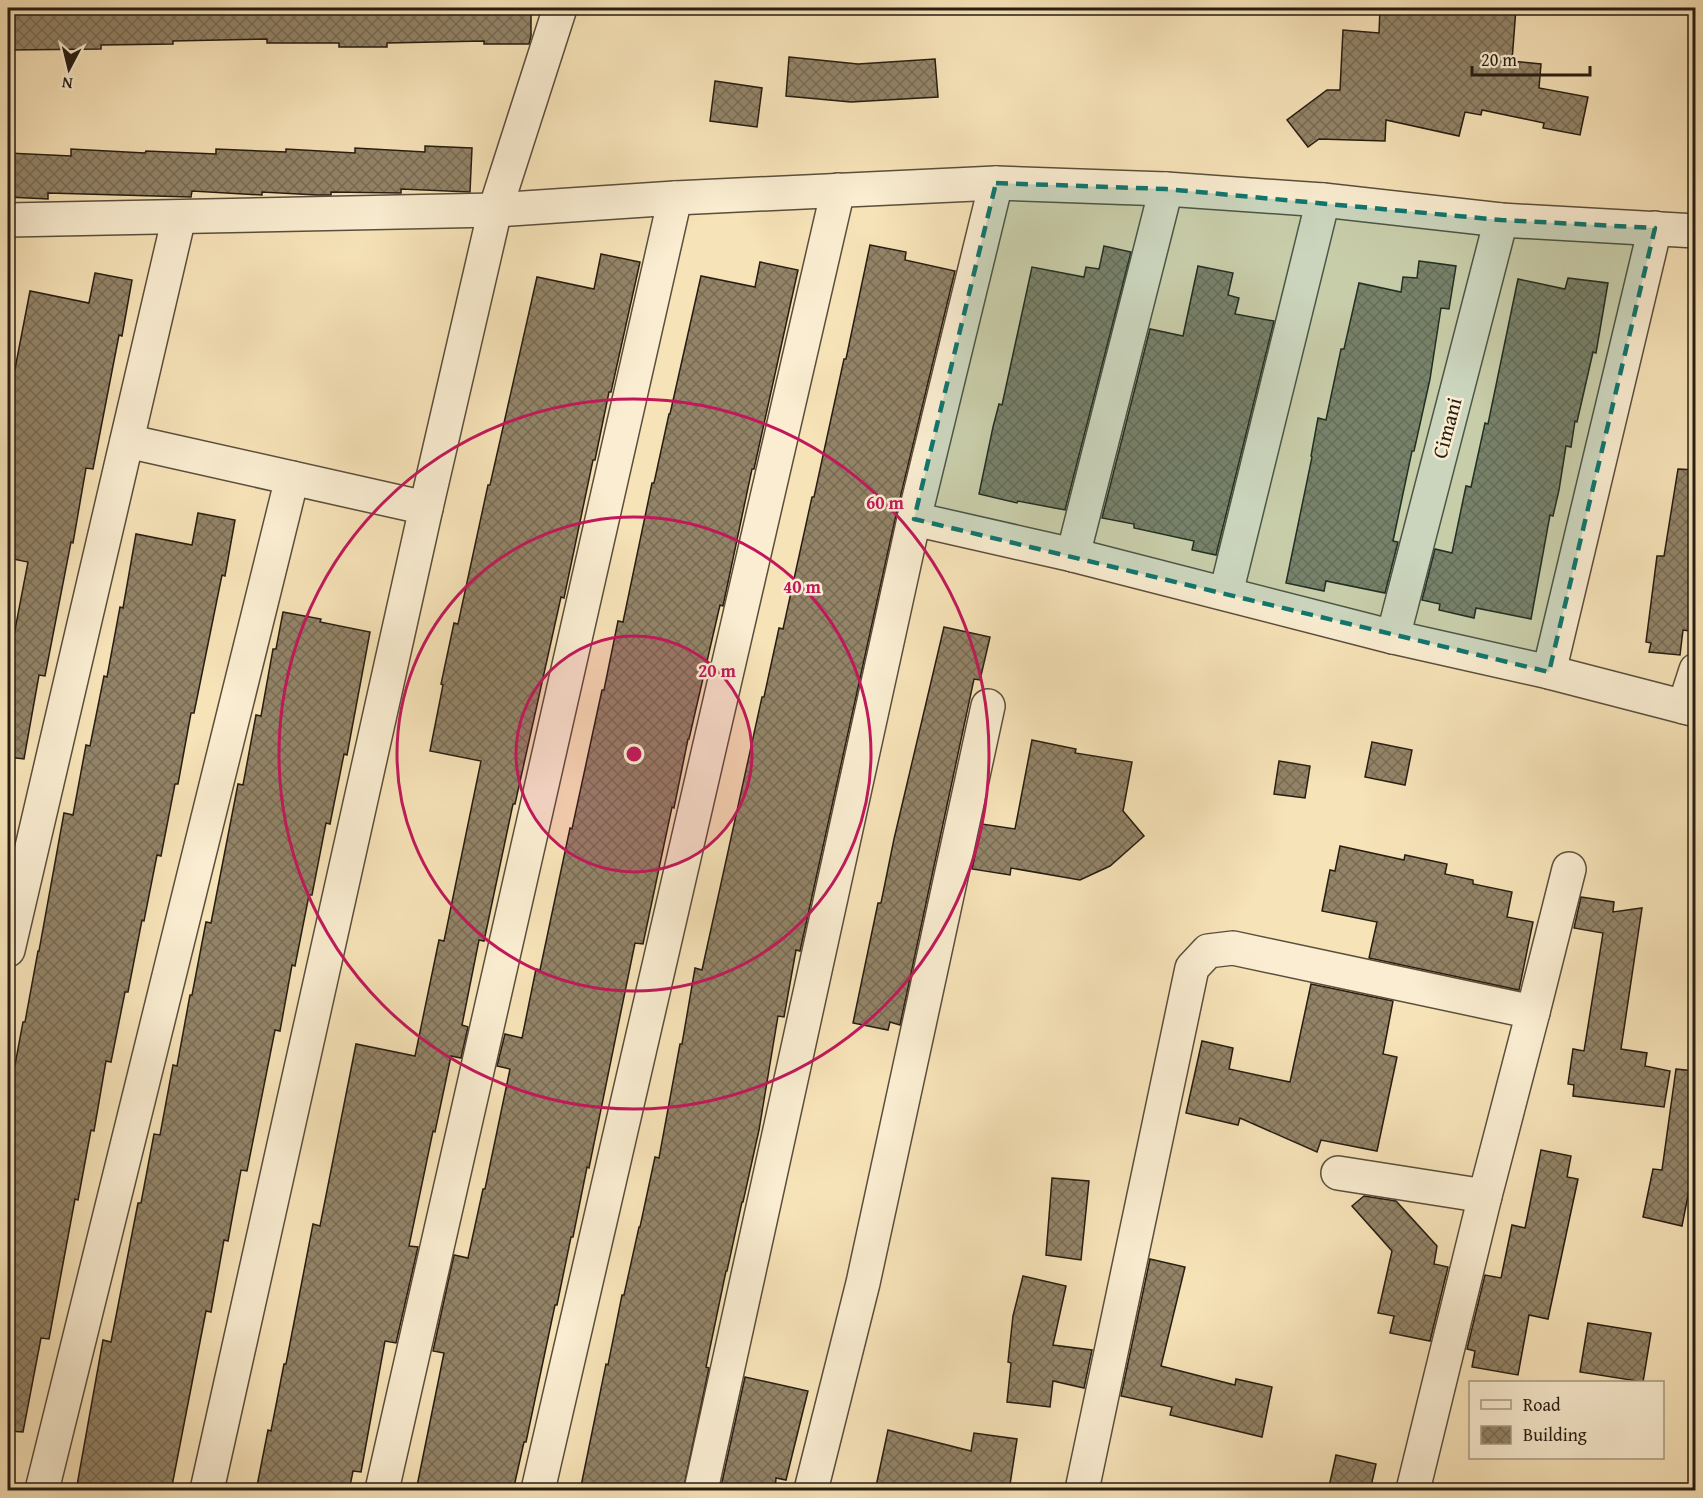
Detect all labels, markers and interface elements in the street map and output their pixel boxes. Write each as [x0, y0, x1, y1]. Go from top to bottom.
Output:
north arrow [39, 39, 99, 99]
scale bar [1472, 39, 1590, 77]
text: 20 m [1481, 46, 1517, 73]
text: N [60, 71, 74, 96]
street label: Cimani [1424, 394, 1470, 462]
text: 60 m [866, 489, 905, 516]
text: 40 m [783, 573, 822, 600]
text: 20 m [698, 657, 737, 684]
centre of rings [624, 744, 644, 764]
legend [1469, 1381, 1664, 1459]
text: Road [1523, 1391, 1561, 1418]
text: Building [1523, 1421, 1587, 1448]

